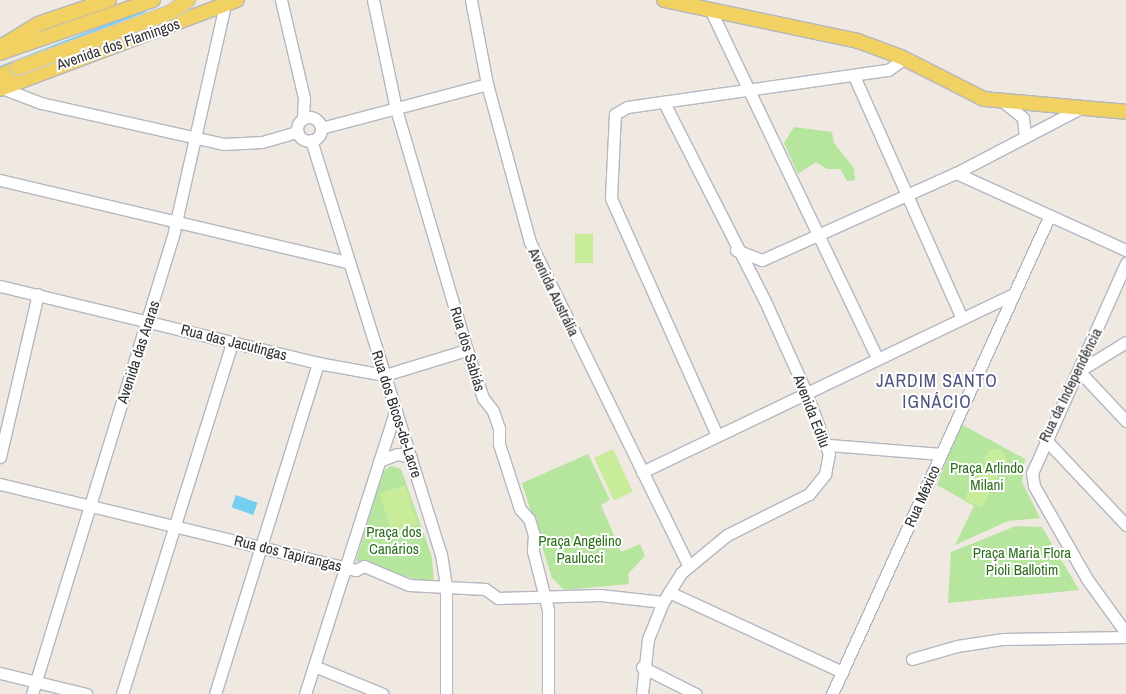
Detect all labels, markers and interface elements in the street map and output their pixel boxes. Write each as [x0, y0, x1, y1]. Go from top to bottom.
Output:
street label: Avenida dos Flamingos [54, 14, 182, 74]
street label: Avenida Austrália [525, 245, 583, 339]
street label: Avenida das Araras [113, 298, 163, 406]
street label: Rua dos Sabiás [447, 305, 489, 393]
street label: Rua das Jacutingas [179, 320, 289, 364]
street label: Rua da Independência [1035, 325, 1105, 445]
street label: Rua dos Bicos-de-Lacre [368, 348, 426, 480]
district label: JARDIM SANTO IGNÁCIO [875, 371, 999, 414]
street label: Avenida Edilu [790, 372, 834, 450]
park label: Praça Arlindo Milani [950, 458, 1024, 493]
street label: Rua México [900, 462, 944, 530]
park label: Praça dos Canários [366, 522, 422, 557]
street label: Rua dos Tapirangas [232, 531, 344, 575]
park label: Praça Angelino Paulucci [538, 531, 622, 566]
park label: Praça Maria Flora Pioli Ballotim [973, 543, 1071, 578]

